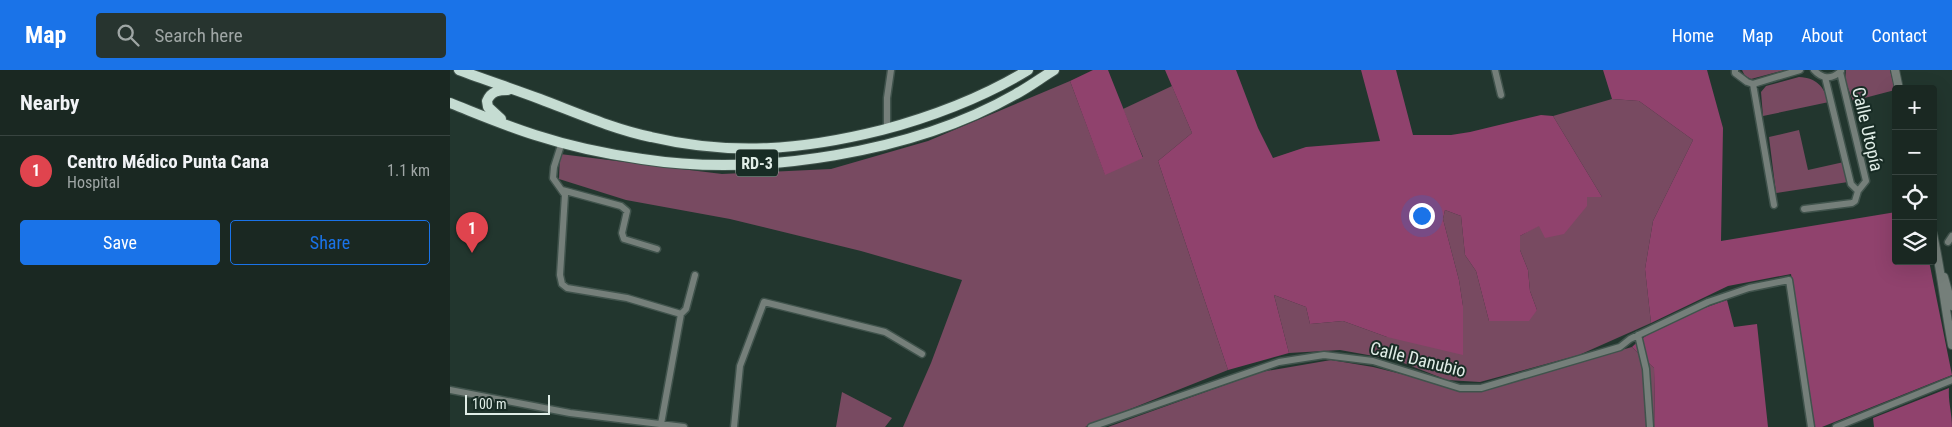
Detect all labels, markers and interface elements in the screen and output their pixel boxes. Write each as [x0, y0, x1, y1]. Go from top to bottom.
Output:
search box [96, 13, 446, 58]
text: Map [25, 21, 66, 49]
icon: search [114, 21, 142, 49]
text: Search here [154, 24, 243, 47]
text: Home [1672, 25, 1714, 46]
text: Map [1742, 25, 1773, 46]
text: About [1801, 25, 1843, 46]
text: Contact [1871, 25, 1927, 46]
street label: Calle Utopía [1848, 85, 1888, 173]
map controls [1892, 85, 1937, 265]
button: + [1892, 85, 1937, 130]
text: Nearby [20, 91, 79, 115]
button: − [1892, 130, 1937, 175]
text: Centro Médico Punta Cana [67, 150, 269, 173]
road number: RD-3 [736, 150, 778, 176]
text: 1 [32, 161, 40, 180]
text: 1.1 km [387, 161, 430, 180]
text: Hospital [67, 173, 120, 192]
button: locate [1892, 175, 1937, 220]
your location [1409, 203, 1435, 229]
pin: 1 [456, 212, 488, 253]
button: Save [20, 220, 220, 265]
button: Share [230, 220, 430, 265]
button: layers [1892, 220, 1937, 265]
street label: Calle Danubio [1368, 337, 1468, 381]
scale bar [465, 392, 550, 415]
text: 100 m [472, 396, 507, 412]

